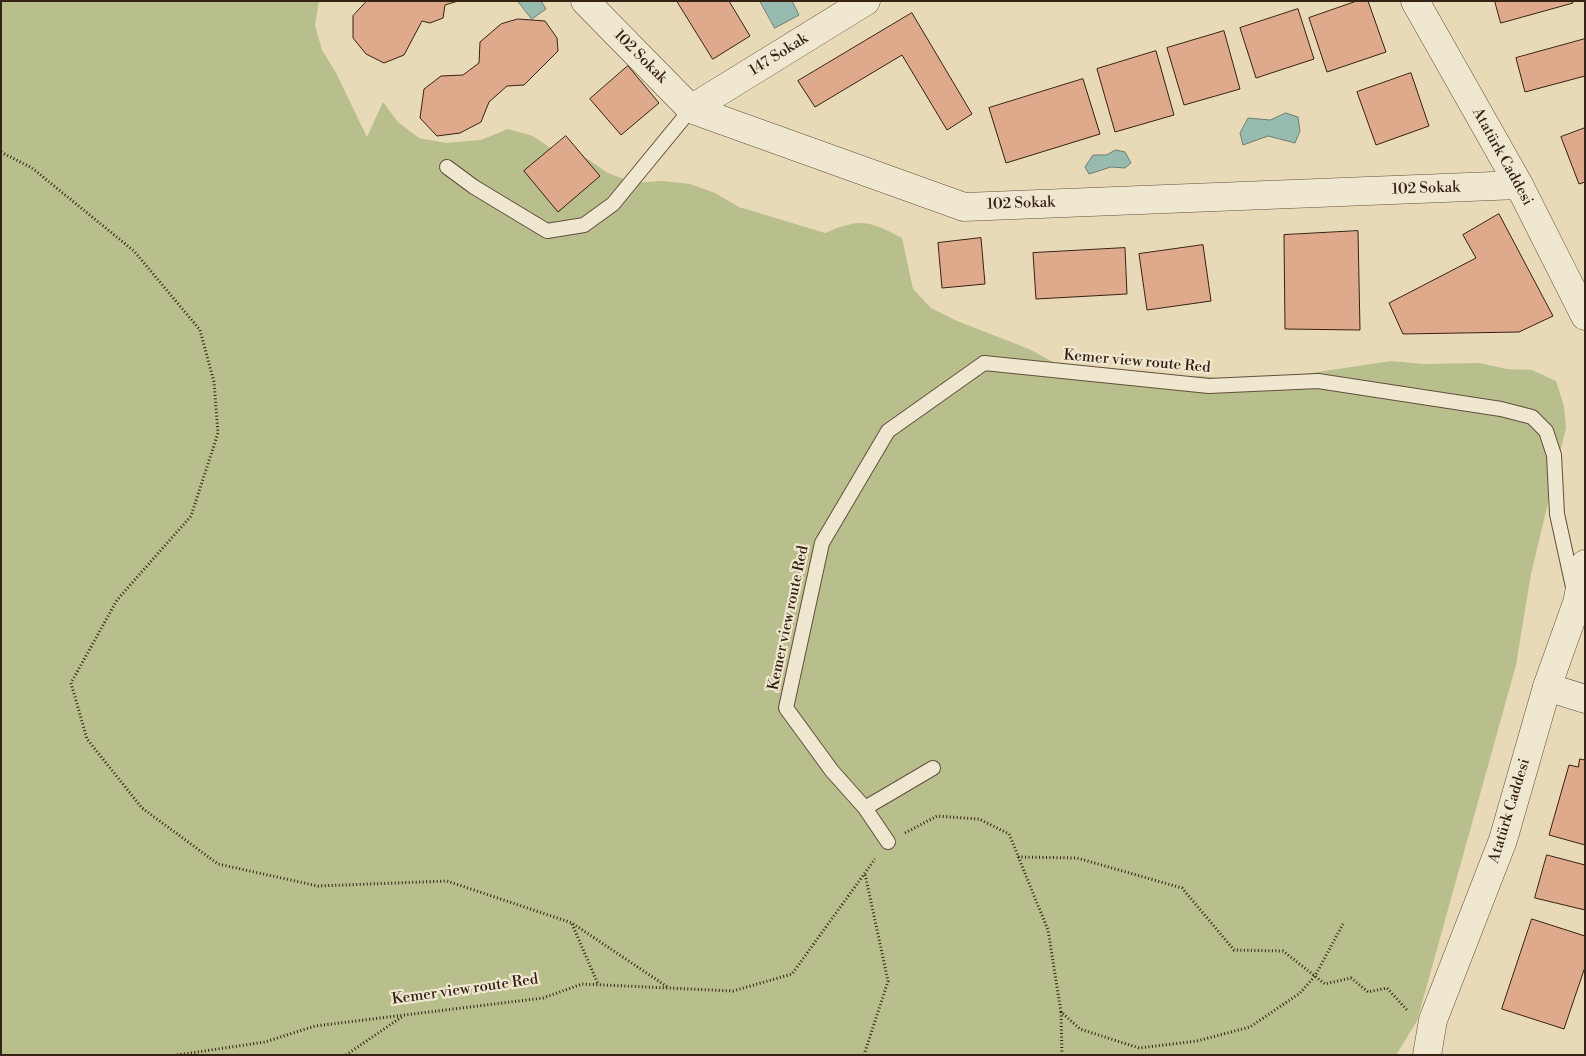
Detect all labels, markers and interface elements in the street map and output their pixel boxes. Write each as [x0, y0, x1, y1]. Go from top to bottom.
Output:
street label: 102 Sokak [610, 27, 670, 87]
street label: 147 Sokak [746, 30, 812, 80]
street label: Atatürk Caddesi [1468, 105, 1536, 209]
street label: 102 Sokak [1392, 179, 1460, 199]
street label: 102 Sokak [987, 194, 1055, 214]
street label: Kemer view route Red [1063, 347, 1211, 377]
street label: Kemer view route Red [765, 544, 813, 692]
street label: Atatürk Caddesi [1486, 756, 1534, 866]
street label: Kemer view route Red [391, 971, 539, 1009]

